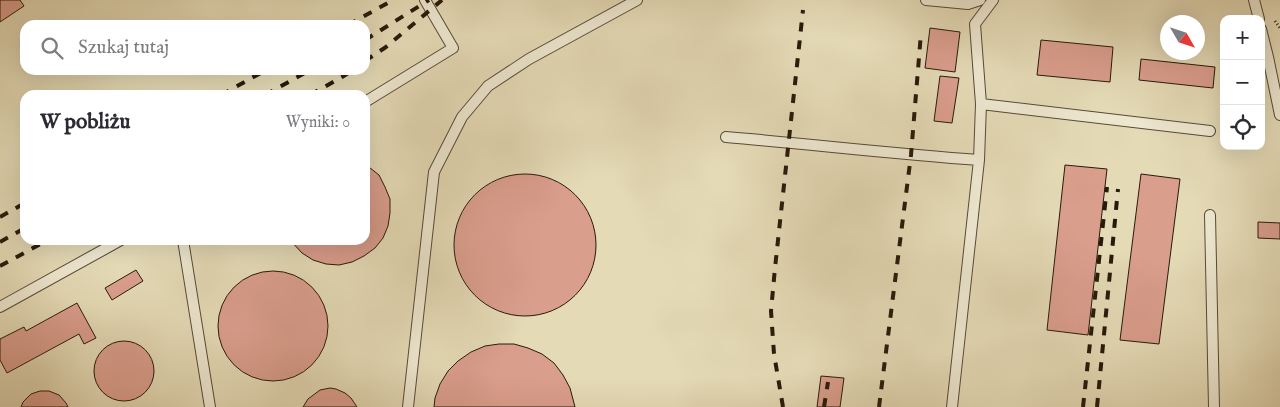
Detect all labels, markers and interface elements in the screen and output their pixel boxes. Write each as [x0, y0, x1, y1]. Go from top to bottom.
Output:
north arrow [1160, 15, 1205, 60]
map controls [1220, 15, 1265, 150]
button: + [1220, 15, 1265, 60]
search box [20, 20, 370, 75]
icon: search [38, 34, 66, 62]
text: Szukaj tutaj [78, 36, 169, 60]
button: − [1220, 60, 1265, 105]
button: locate [1220, 105, 1265, 150]
text: W pobliżu [40, 109, 130, 136]
text: Wyniki: 0 [286, 113, 350, 133]

